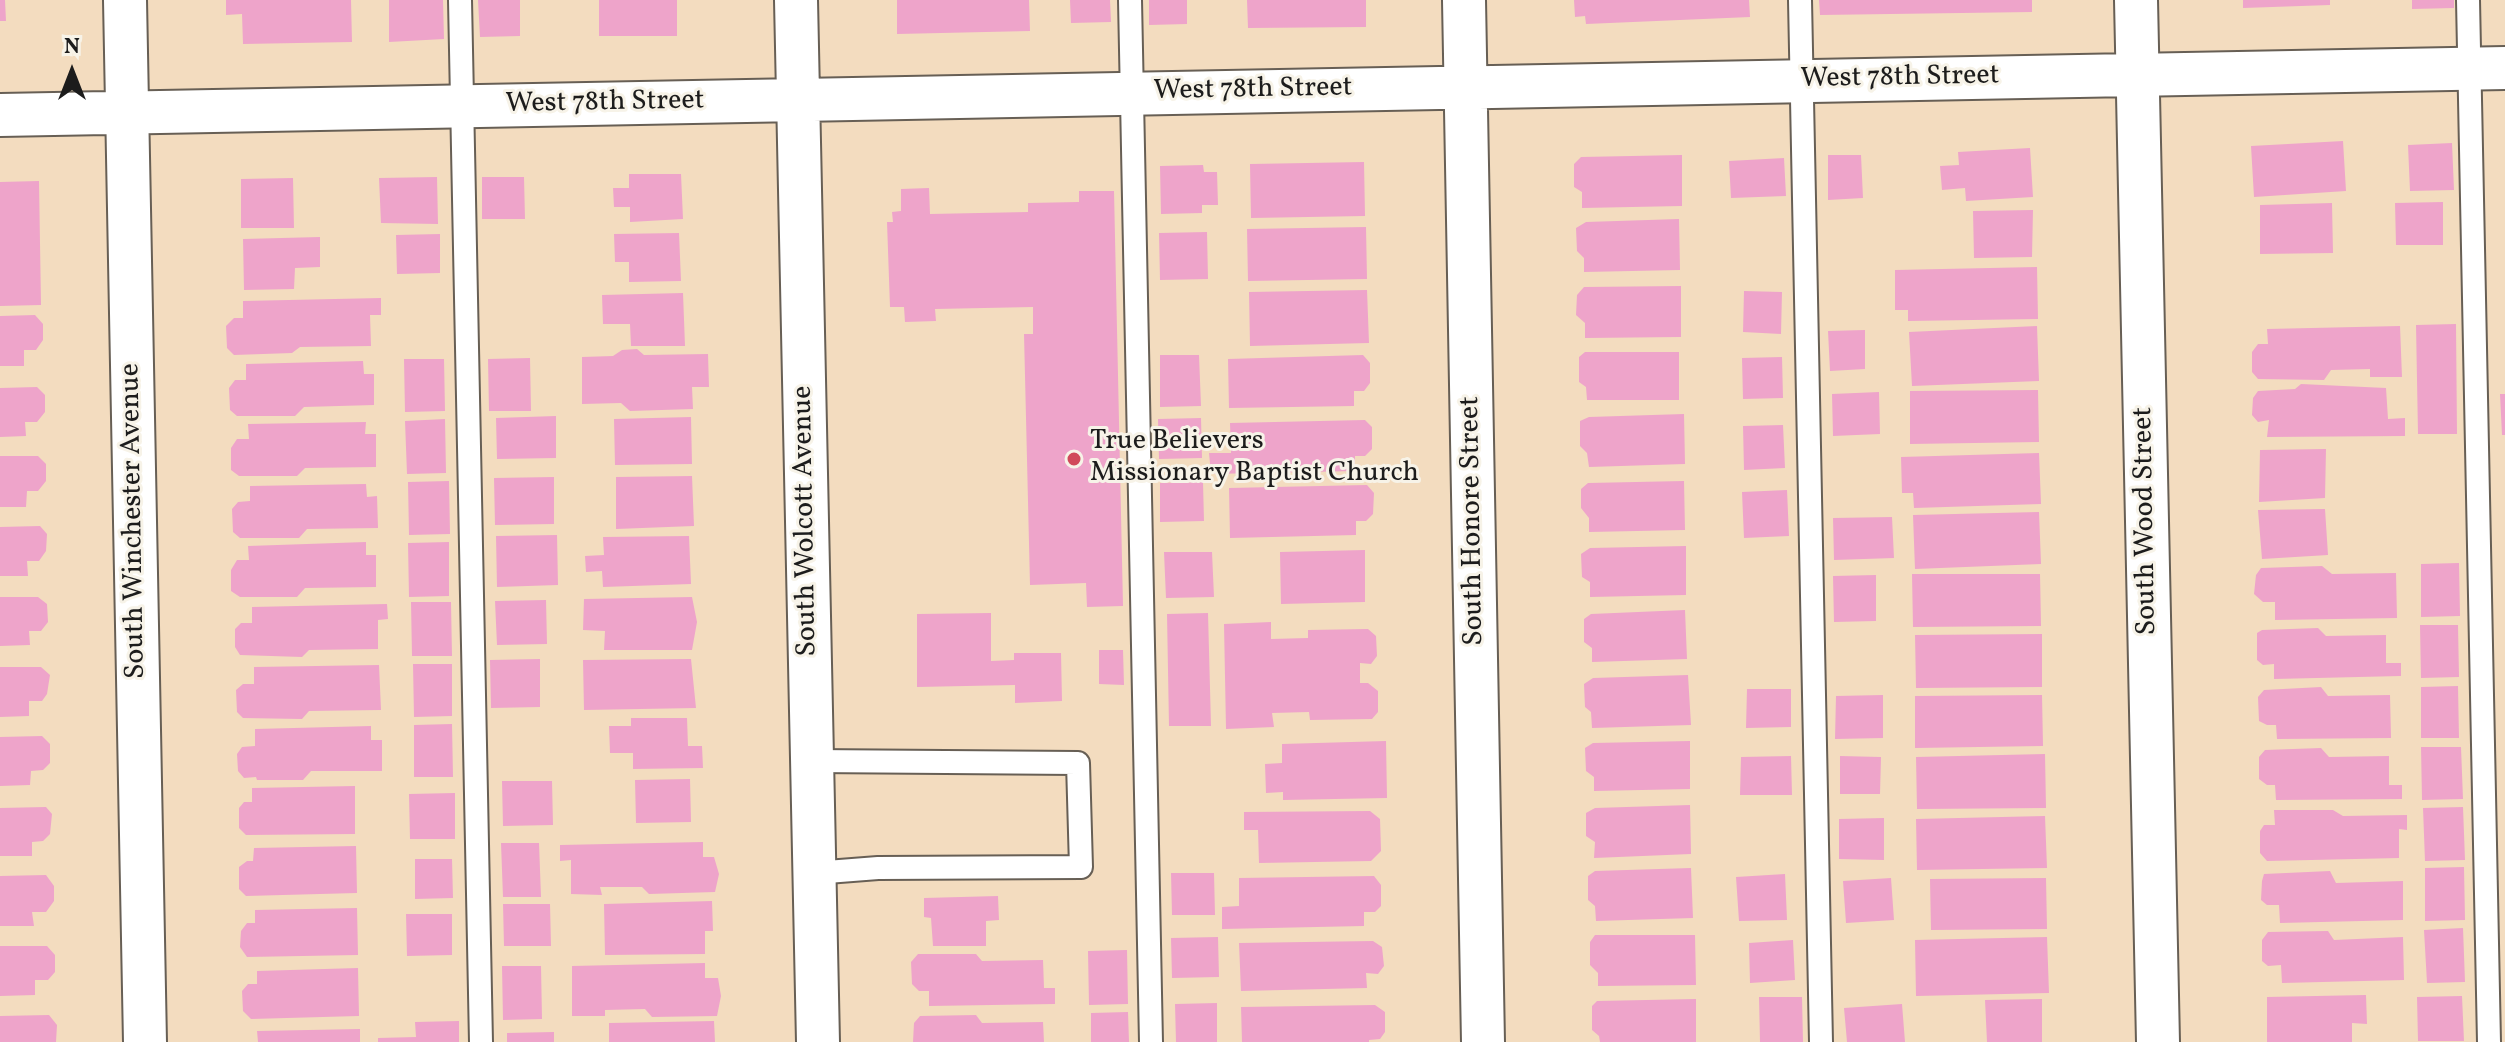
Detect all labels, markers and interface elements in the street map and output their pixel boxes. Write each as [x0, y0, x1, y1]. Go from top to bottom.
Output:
north arrow [32, 32, 112, 112]
text: N [64, 32, 80, 63]
street label: West 78th Street [1800, 60, 2000, 98]
street label: West 78th Street [1153, 72, 1353, 110]
street label: West 78th Street [505, 85, 705, 123]
street label: South Winchester Avenue [115, 363, 155, 679]
street label: South Wolcott Avenue [788, 385, 826, 657]
street label: South Honore Street [1455, 396, 1493, 646]
street label: South Wood Street [2128, 406, 2166, 636]
place label: True Believers Missionary Baptist Church [1090, 426, 1419, 492]
marker: True Believers Missionary Baptist Church [1065, 450, 1083, 468]

